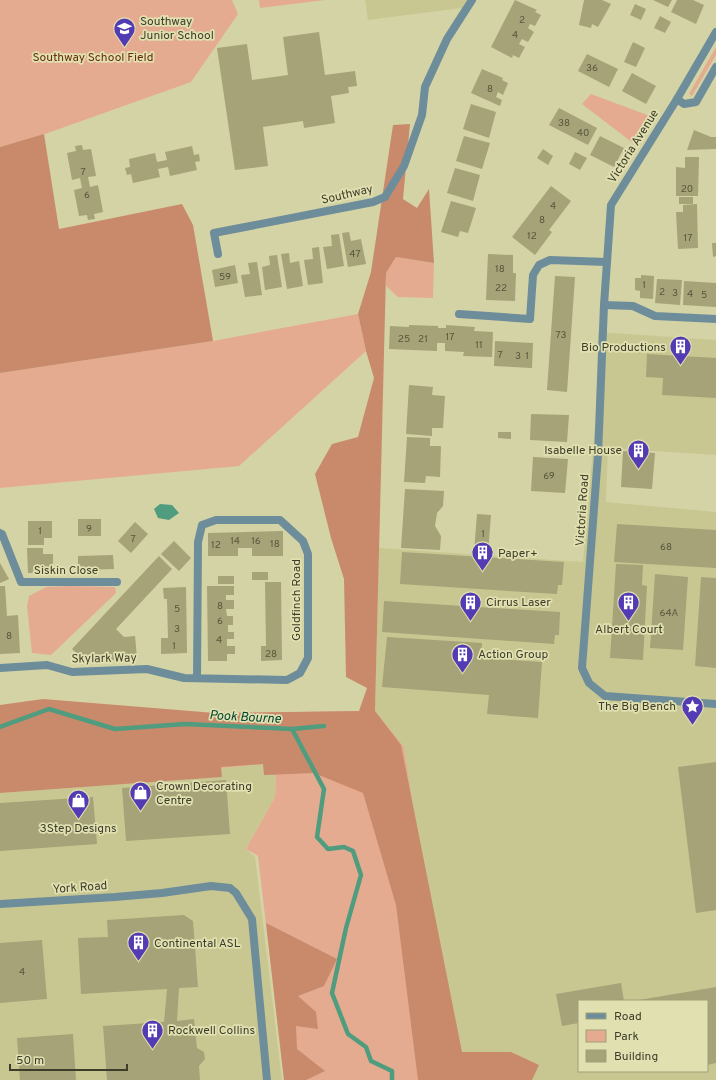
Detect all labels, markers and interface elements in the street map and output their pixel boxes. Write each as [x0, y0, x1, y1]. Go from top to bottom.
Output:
place label: Southway Junior School [140, 14, 214, 44]
house number: 2 [519, 14, 525, 27]
school or university icon: Southway Junior School [112, 15, 138, 48]
house number: 4 [512, 29, 518, 42]
park label: Southway School Field [33, 50, 153, 66]
house number: 36 [586, 62, 598, 75]
house number: 8 [487, 83, 493, 96]
street label: Victoria Avenue [605, 107, 663, 186]
house number: 38 [558, 117, 570, 130]
house number: 40 [577, 127, 589, 140]
house number: 7 [80, 166, 86, 179]
street label: Southway [320, 181, 375, 209]
house number: 20 [681, 183, 693, 196]
house number: 6 [84, 189, 90, 202]
house number: 4 [550, 200, 556, 213]
house number: 8 [539, 214, 545, 227]
house number: 12 [527, 230, 537, 243]
house number: 17 [684, 232, 692, 245]
house number: 47 [349, 248, 361, 261]
house number: 18 [495, 263, 505, 276]
house number: 59 [219, 271, 231, 284]
house number: 1 [642, 279, 646, 292]
house number: 22 [495, 282, 507, 295]
house number: 2 [659, 286, 665, 299]
house number: 3 [672, 287, 678, 300]
house number: 4 [687, 288, 693, 301]
house number: 5 [701, 289, 707, 302]
house number: 73 [555, 329, 567, 342]
house number: 17 [446, 331, 454, 344]
house number: 25 [398, 333, 410, 346]
house number: 21 [418, 333, 428, 346]
building icon: Bio Productions [668, 334, 694, 367]
house number: 11 [475, 339, 483, 352]
place label: Bio Productions [581, 340, 666, 356]
house number: 7 [497, 349, 503, 362]
house number: 3 [515, 350, 521, 363]
house number: 1 [525, 350, 529, 363]
building icon: Isabelle House [625, 437, 651, 470]
place label: Isabelle House [544, 443, 622, 459]
house number: 69 [543, 470, 555, 483]
street label: Victoria Road [572, 473, 594, 547]
house number: 9 [86, 523, 92, 536]
house number: 1 [38, 525, 42, 538]
house number: 1 [481, 528, 485, 541]
house number: 7 [130, 533, 136, 546]
house number: 14 [230, 535, 240, 548]
house number: 16 [251, 535, 261, 548]
house number: 18 [270, 538, 280, 551]
house number: 12 [211, 539, 221, 552]
building icon: Paper+ [469, 540, 495, 573]
house number: 68 [660, 541, 672, 554]
place label: Paper+ [498, 546, 538, 562]
street label: Goldfinch Road [289, 559, 305, 641]
street label: Siskin Close [34, 563, 98, 579]
building icon: Cirrus Laser [458, 589, 484, 622]
building icon: Albert Court [616, 589, 642, 622]
place label: Cirrus Laser [486, 595, 551, 611]
house number: 8 [217, 600, 223, 613]
house number: 5 [174, 603, 180, 616]
house number: 64A [660, 607, 679, 620]
house number: 6 [217, 615, 223, 628]
place label: Albert Court [595, 622, 663, 638]
house number: 3 [174, 623, 180, 636]
house number: 8 [6, 630, 12, 643]
house number: 4 [216, 634, 222, 647]
house number: 1 [172, 640, 176, 653]
building icon: Action Group [449, 641, 475, 674]
place label: Action Group [478, 647, 549, 663]
house number: 28 [265, 648, 277, 661]
street label: Skylark Way [71, 650, 137, 668]
place icon: The Big Bench [679, 693, 705, 726]
place label: The Big Bench [598, 699, 676, 715]
water label: Pook Bourne [209, 708, 281, 728]
place label: Crown Decorating Centre [156, 779, 252, 809]
shop icon: Crown Decorating Centre [128, 780, 154, 813]
shop icon: 3Step Designs [65, 788, 91, 821]
place label: 3Step Designs [39, 821, 117, 837]
street label: York Road [52, 878, 108, 898]
building icon: Continental ASL [125, 930, 151, 963]
place label: Continental ASL [154, 936, 241, 952]
house number: 4 [19, 966, 25, 979]
legend [578, 1000, 708, 1072]
text: Road [614, 1009, 642, 1025]
building icon: Rockwell Collins [140, 1017, 166, 1050]
place label: Rockwell Collins [168, 1023, 255, 1039]
text: Park [614, 1029, 639, 1045]
scale bar [10, 1046, 127, 1072]
text: Building [614, 1049, 658, 1065]
text: 50 m [16, 1053, 44, 1069]

